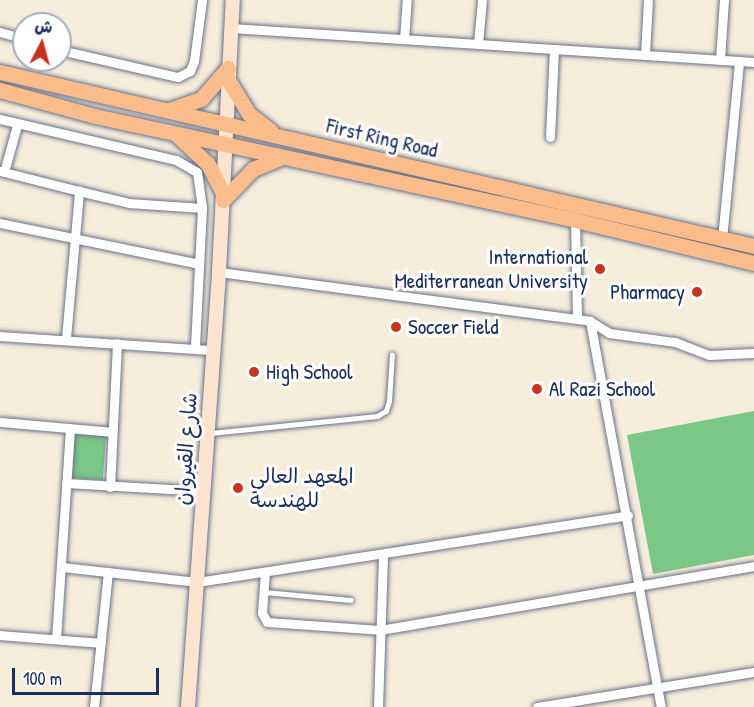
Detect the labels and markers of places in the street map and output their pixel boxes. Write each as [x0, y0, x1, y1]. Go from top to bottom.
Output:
place label: International Mediterranean University [394, 244, 588, 294]
marker: International Mediterranean University [593, 262, 607, 276]
place label: Pharmacy [610, 279, 685, 305]
marker: Pharmacy [690, 285, 704, 299]
place label: Soccer Field [408, 314, 498, 340]
marker: Soccer Field [389, 320, 403, 334]
place label: High School [266, 359, 353, 385]
marker: High School [247, 365, 261, 379]
place label: Al Razi School [549, 376, 655, 402]
marker: Al Razi School [530, 382, 544, 396]
place label: المعهد العالي للهندسة [250, 463, 354, 513]
marker: المعهد العالي للهندسة [231, 481, 245, 495]

